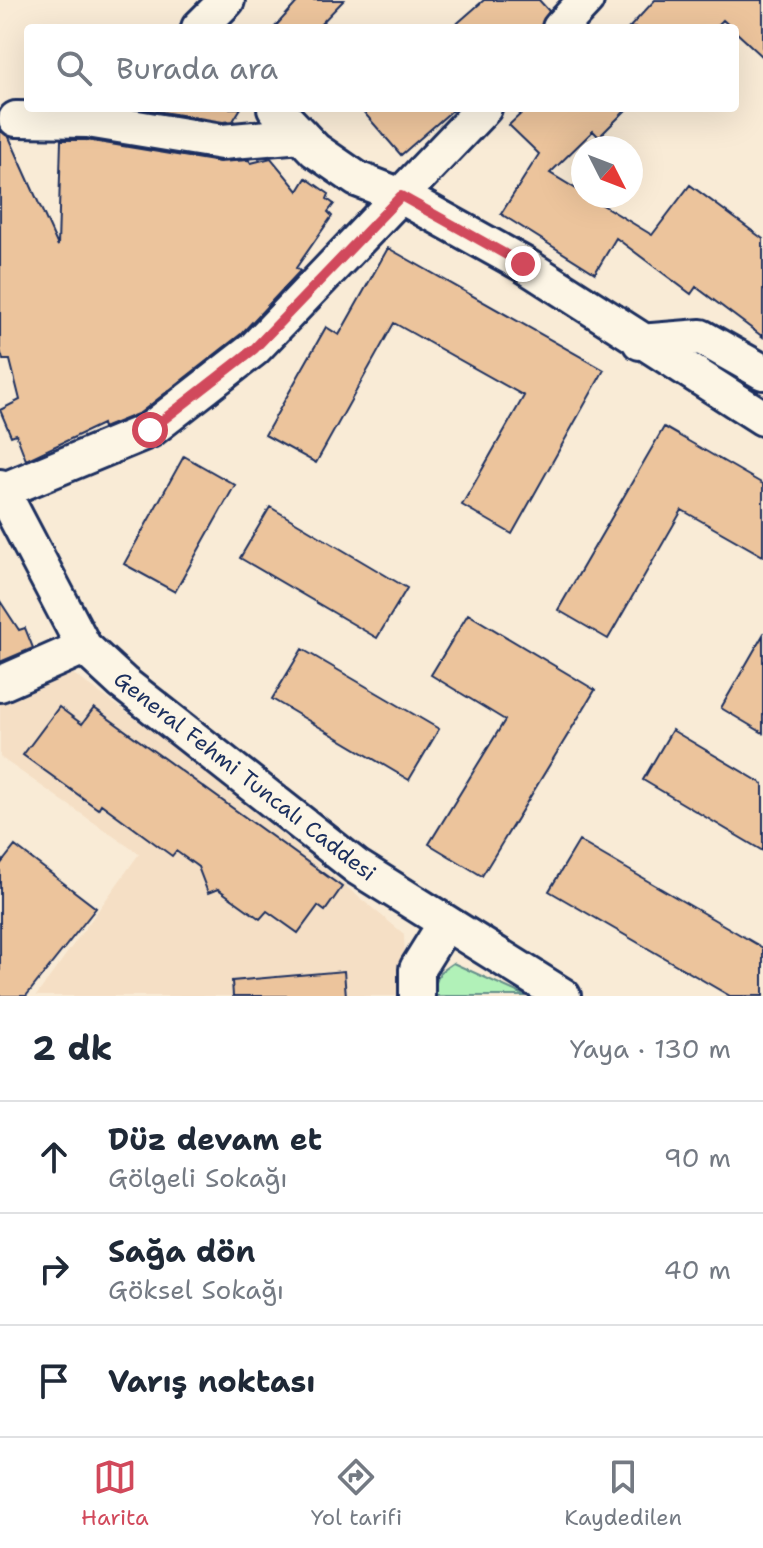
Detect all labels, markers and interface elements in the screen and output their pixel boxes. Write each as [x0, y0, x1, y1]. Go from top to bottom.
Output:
search box [24, 24, 739, 112]
icon: search [52, 46, 96, 90]
text: Burada ara [116, 48, 278, 89]
north arrow [571, 136, 643, 208]
route end [505, 246, 541, 282]
route start [132, 412, 168, 448]
street label: General Fehmi Tuncalı Caddesi [108, 664, 382, 888]
text: 2 dk [32, 1025, 113, 1071]
text: Yaya · 130 m [570, 1031, 731, 1066]
text: Düz devam et [108, 1119, 322, 1160]
icon: ahead [32, 1135, 76, 1179]
text: 90 m [664, 1140, 731, 1175]
text: Gölgeli Sokağı [108, 1160, 288, 1195]
text: Sağa dön [108, 1231, 255, 1272]
icon: right [32, 1247, 76, 1291]
text: 40 m [664, 1252, 731, 1287]
text: Göksel Sokağı [108, 1272, 284, 1307]
icon: arrive [32, 1359, 76, 1403]
text: Varış noktası [108, 1361, 315, 1402]
tab: Harita [81, 1455, 149, 1532]
tab: Yol tarifi [311, 1455, 402, 1532]
tab: Kaydedilen [564, 1455, 682, 1532]

